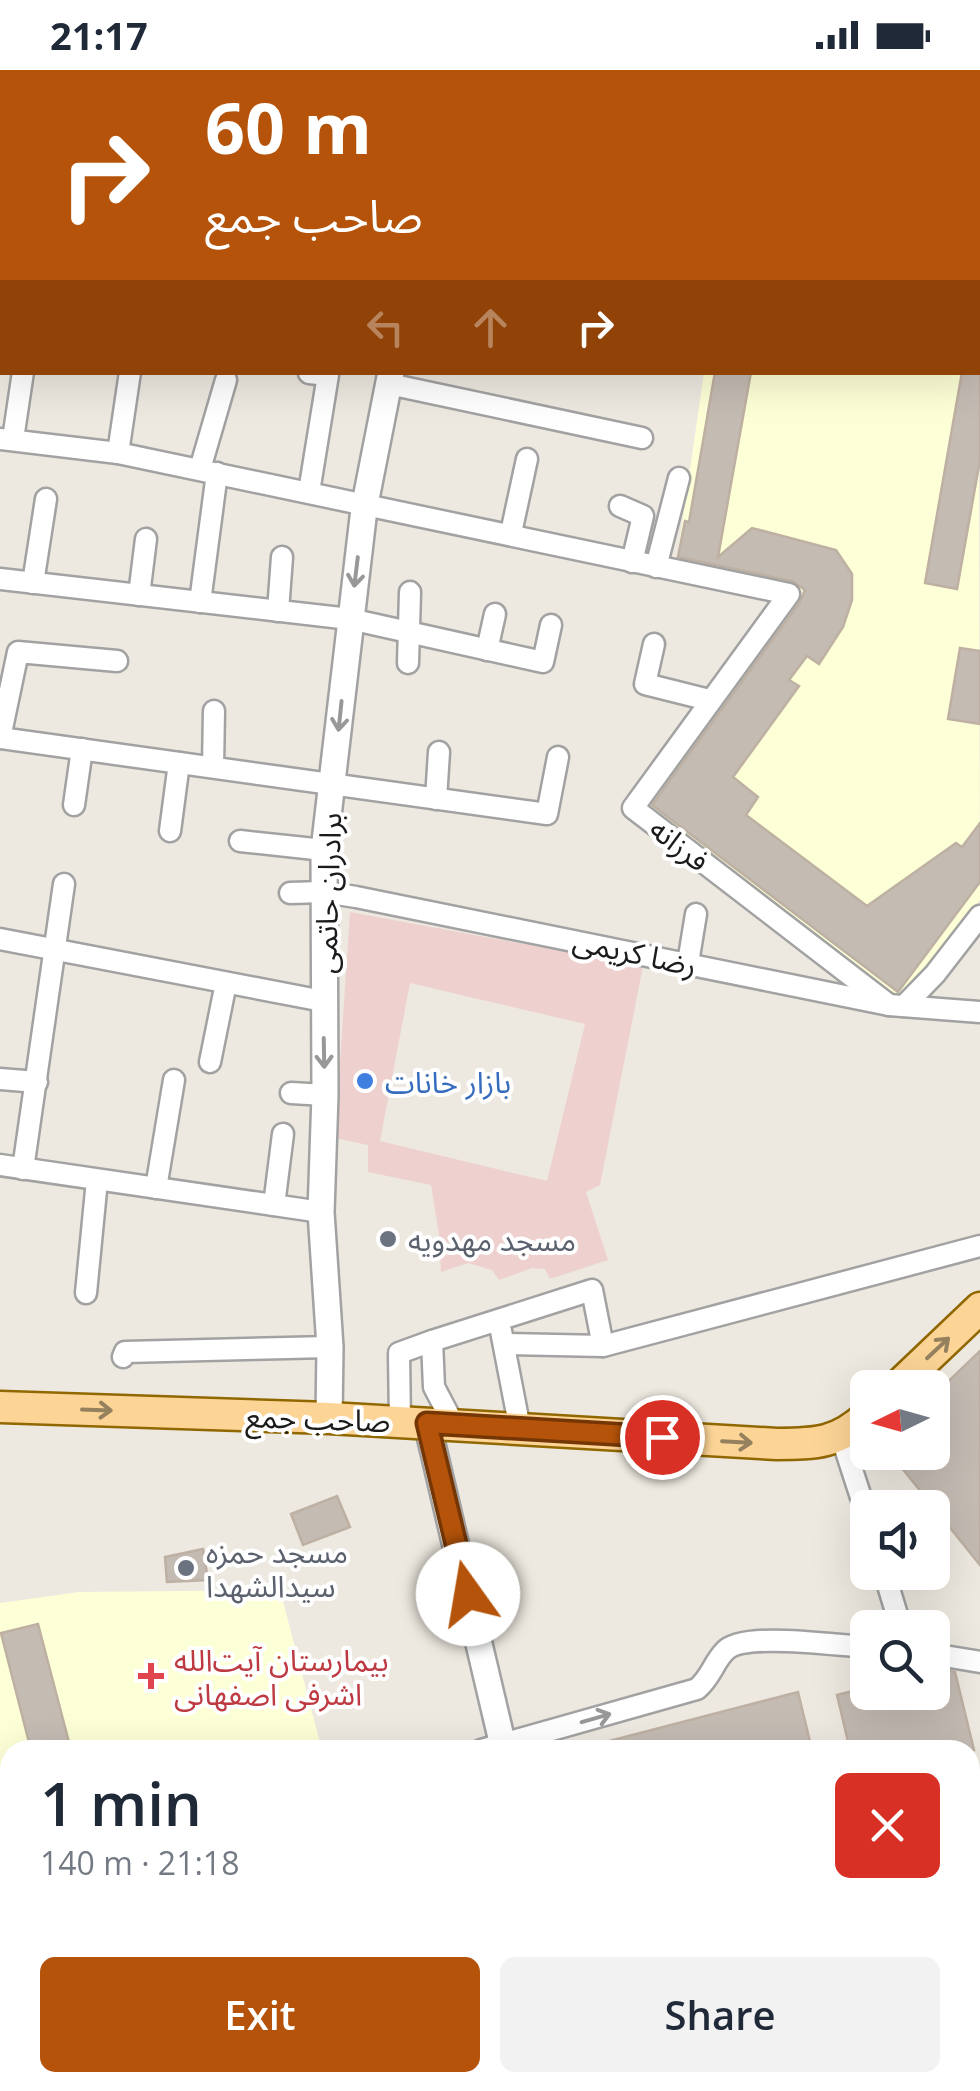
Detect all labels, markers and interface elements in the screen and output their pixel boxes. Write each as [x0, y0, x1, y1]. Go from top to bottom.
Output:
text: 21:17 [50, 9, 148, 61]
text: 60 m [205, 79, 372, 175]
icon: right [40, 110, 170, 240]
text: صاحب جمع [205, 184, 423, 245]
icon: left [358, 300, 413, 355]
icon: ahead [463, 300, 518, 355]
icon: right [568, 300, 623, 355]
one-way arrow [347, 555, 365, 587]
one-way arrow [330, 700, 349, 732]
street label: فرزانه [642, 808, 718, 880]
street label: برادران حاتمی [304, 812, 350, 974]
street label: رضا کریمی [569, 919, 701, 985]
one-way arrow [314, 1036, 333, 1068]
place label: بازار خانات [385, 1061, 511, 1102]
marker: بازار خانات [354, 1070, 376, 1092]
place label: مسجد مهدویه [408, 1219, 576, 1260]
marker: مسجد مهدویه [377, 1228, 399, 1250]
one-way arrow [925, 1337, 950, 1360]
north arrow [850, 1370, 950, 1470]
map controls [850, 1370, 950, 1710]
street label: صاحب جمع [245, 1395, 391, 1444]
pin [620, 1395, 705, 1480]
one-way arrow [81, 1401, 113, 1420]
icon: arrive [635, 1410, 690, 1465]
one-way arrow [720, 1433, 752, 1452]
button: sound [850, 1490, 950, 1590]
place label: مسجد حمزه سیدالشهدا [206, 1531, 348, 1606]
position arrow [416, 1542, 520, 1646]
marker: مسجد حمزه سیدالشهدا [175, 1557, 197, 1579]
button: search [850, 1610, 950, 1710]
place label: بیمارستان آیت‌الله اشرفی اصفهانی [174, 1639, 389, 1714]
marker: بیمارستان آیت‌الله اشرفی اصفهانی [138, 1663, 164, 1689]
one-way arrow [580, 1708, 612, 1726]
text: 1 min [40, 1762, 202, 1844]
button: close [835, 1773, 940, 1878]
text: 140 m · 21:18 [40, 1841, 239, 1884]
button: Exit [40, 1957, 480, 2072]
button: Share [500, 1957, 940, 2072]

